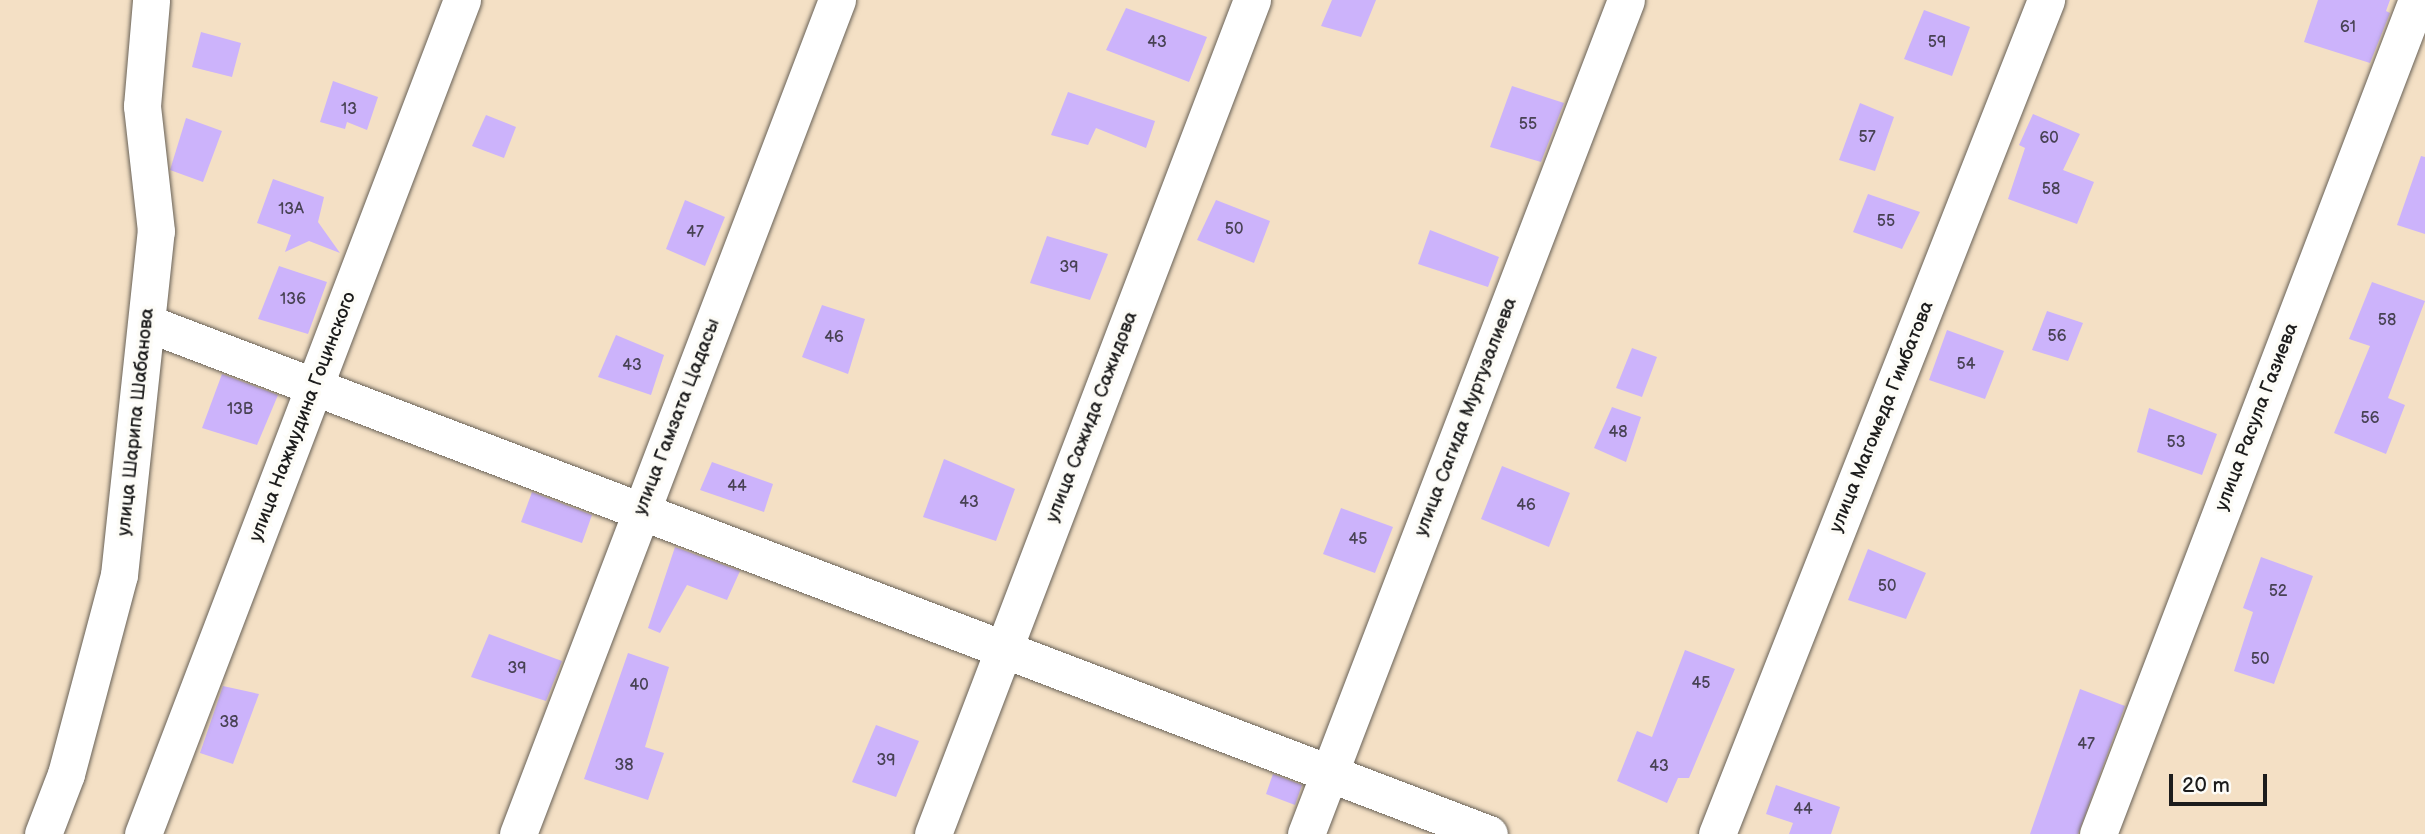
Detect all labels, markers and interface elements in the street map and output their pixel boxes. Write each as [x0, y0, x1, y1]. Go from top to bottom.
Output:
house number: 61 [2340, 18, 2356, 38]
house number: 43 [1147, 33, 1167, 53]
house number: 59 [1928, 33, 1946, 53]
house number: 13 [341, 100, 357, 120]
house number: 55 [1519, 115, 1537, 135]
house number: 57 [1858, 128, 1876, 148]
house number: 60 [2039, 129, 2059, 149]
house number: 58 [2042, 180, 2060, 200]
house number: 13А [278, 200, 304, 220]
house number: 55 [1877, 212, 1895, 232]
house number: 50 [1225, 220, 1243, 240]
house number: 47 [686, 223, 704, 243]
house number: 39 [1059, 258, 1079, 278]
street label: улица Нажмудина Гоцинского [245, 289, 361, 545]
house number: 136 [280, 290, 306, 310]
street label: улица Сагида Муртузалиева [1410, 294, 1522, 540]
street label: улица Магомеда Гимбатова [1825, 298, 1939, 536]
street label: улица Шарипа Шабанова [113, 307, 159, 537]
street label: улица Сажида Сажидова [1041, 308, 1143, 526]
house number: 58 [2378, 311, 2396, 331]
street label: улица Гамзата Цадасы [629, 316, 725, 518]
street label: улица Расула Газиева [2211, 320, 2303, 514]
house number: 56 [2048, 327, 2066, 347]
house number: 46 [824, 328, 844, 348]
house number: 54 [1957, 355, 1975, 375]
house number: 43 [622, 356, 642, 376]
house number: 13В [227, 400, 253, 420]
house number: 56 [2361, 409, 2379, 429]
house number: 48 [1608, 423, 1628, 443]
house number: 53 [2166, 433, 2186, 453]
house number: 44 [727, 477, 747, 497]
house number: 43 [959, 493, 979, 513]
house number: 46 [1516, 496, 1536, 516]
house number: 45 [1349, 530, 1367, 550]
house number: 50 [1878, 577, 1896, 597]
house number: 52 [2269, 582, 2287, 602]
house number: 50 [2251, 650, 2269, 670]
house number: 39 [507, 659, 527, 679]
house number: 45 [1692, 674, 1710, 694]
house number: 40 [629, 676, 649, 696]
house number: 38 [219, 713, 239, 733]
house number: 47 [2077, 735, 2095, 755]
house number: 39 [876, 751, 896, 771]
house number: 38 [614, 756, 634, 776]
house number: 43 [1649, 757, 1669, 777]
scale bar [2173, 760, 2271, 804]
text: 20 m [2182, 773, 2230, 798]
house number: 44 [1793, 800, 1813, 820]

